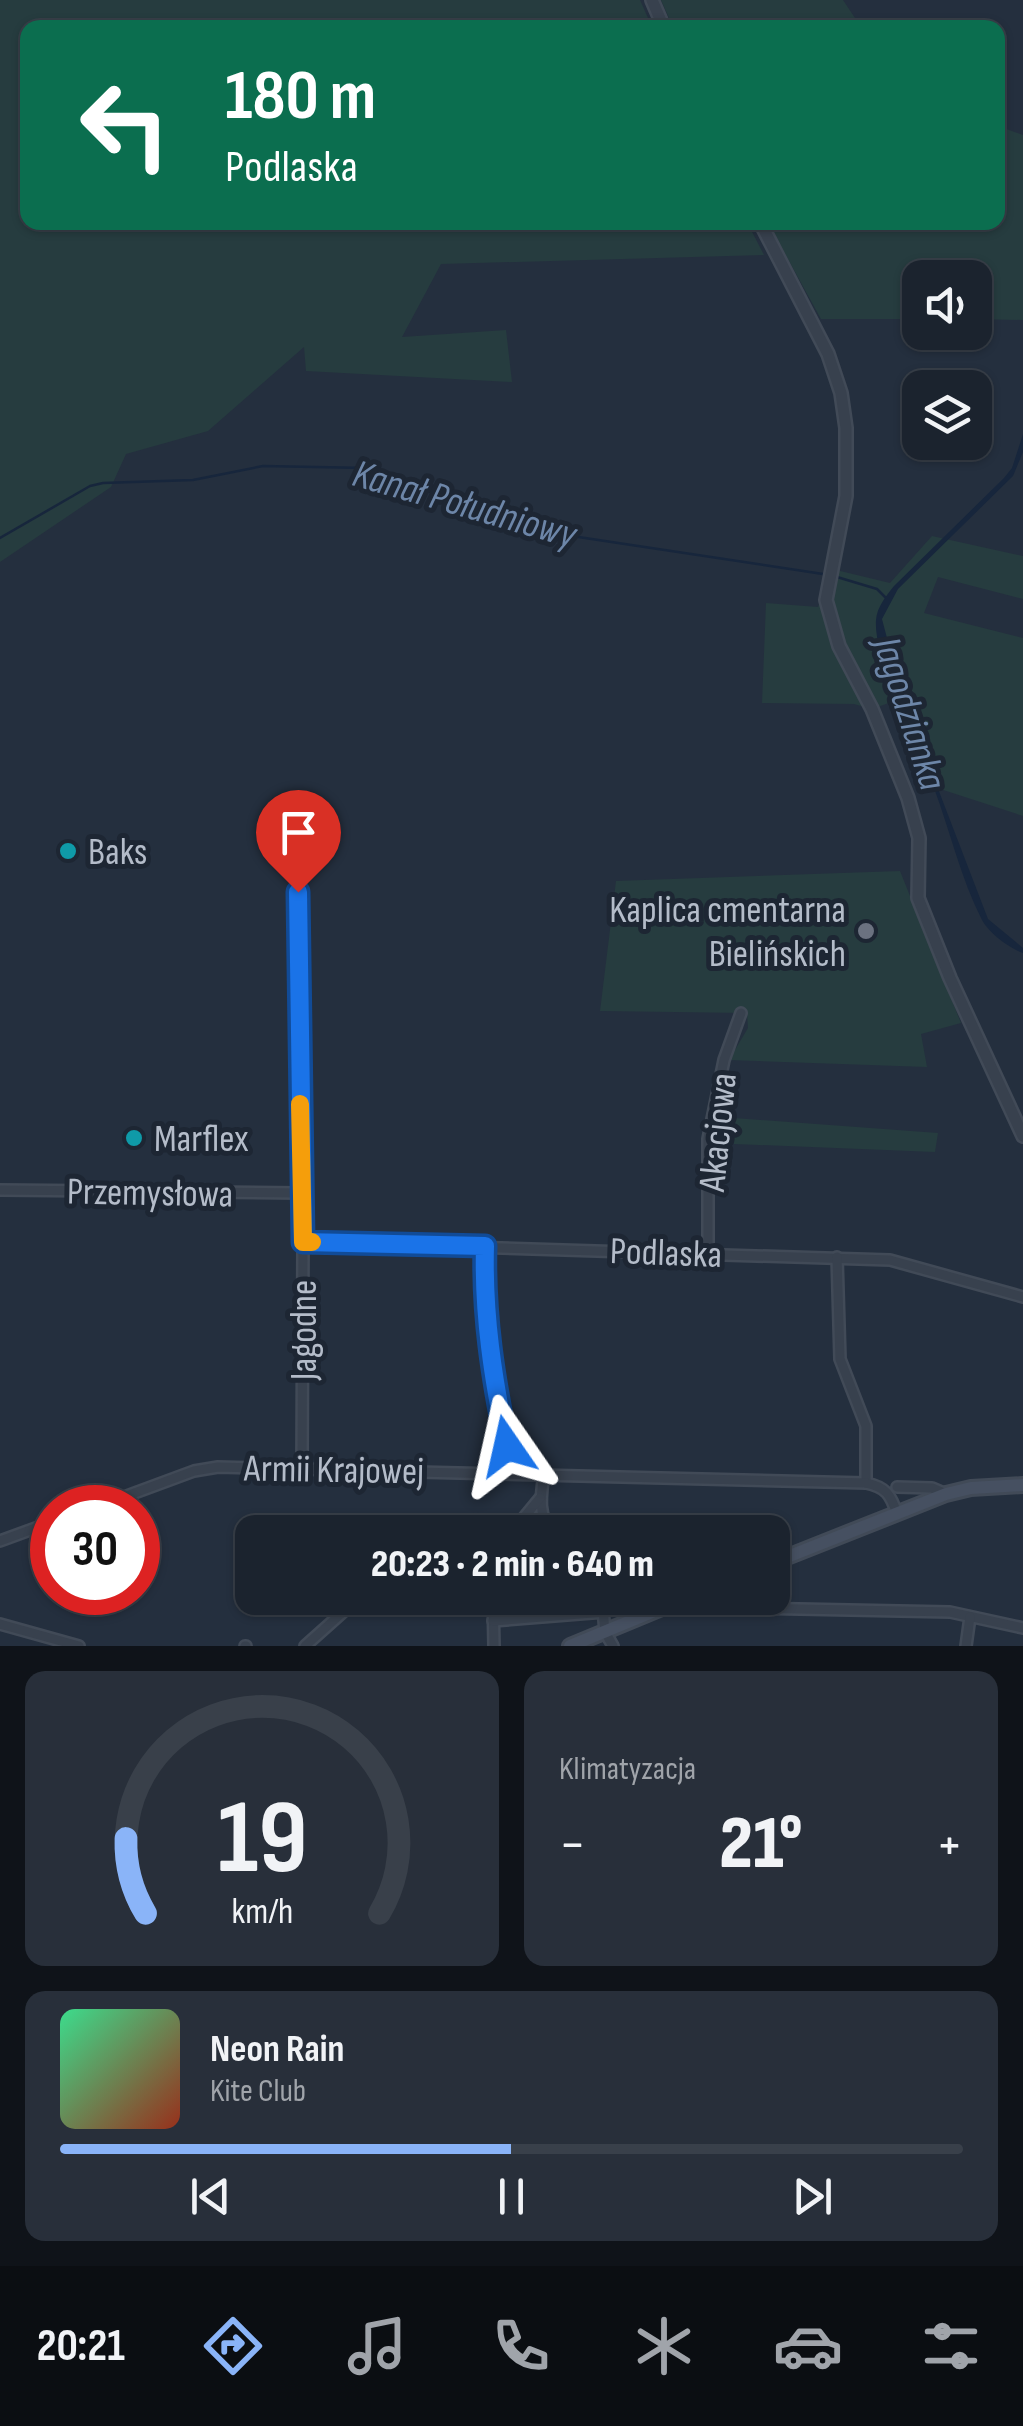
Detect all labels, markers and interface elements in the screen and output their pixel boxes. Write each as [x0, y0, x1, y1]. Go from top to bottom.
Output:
text: 180 m [225, 55, 376, 139]
icon: left [60, 60, 190, 190]
text: Podlaska [225, 140, 358, 195]
map controls [902, 260, 992, 460]
button: sound [902, 260, 992, 350]
button: layers [902, 370, 992, 460]
water label: Kanał Południowy [347, 450, 583, 560]
water label: Jagodzianka [861, 629, 956, 796]
pin [256, 790, 341, 893]
icon: arrive [271, 805, 326, 860]
place label: Baks [88, 830, 147, 875]
marker: Baks [57, 840, 79, 862]
place label: Kaplica cmentarna Bielińskich [609, 888, 846, 977]
marker: Kaplica cmentarna Bielińskich [855, 920, 877, 942]
street label: Akacjowa [690, 1071, 747, 1195]
place label: Marflex [154, 1117, 248, 1162]
marker: Marflex [123, 1127, 145, 1149]
street label: Przemysłowa [67, 1170, 233, 1217]
street label: Podlaska [609, 1229, 723, 1278]
street label: Jagodne [282, 1280, 327, 1381]
position arrow [455, 1394, 559, 1498]
street label: Armii Krajowej [243, 1446, 424, 1495]
speed limit sign: 30 [30, 1485, 160, 1615]
text: 20:23 · 2 min · 640 m [371, 1542, 654, 1587]
text: Klimatyzacja [559, 1750, 696, 1789]
text: 19 [217, 1777, 307, 1902]
text: 21° [719, 1799, 803, 1890]
text: − [559, 1812, 586, 1879]
text: + [936, 1812, 963, 1879]
text: km/h [231, 1891, 293, 1934]
text: Neon Rain [210, 2027, 344, 2072]
text: Kite Club [210, 2072, 306, 2111]
icon: previous [183, 2169, 238, 2224]
icon: pause [484, 2169, 539, 2224]
icon: next [785, 2169, 840, 2224]
icon: directions [198, 2311, 268, 2381]
icon: music [342, 2311, 412, 2381]
icon: phone [486, 2311, 556, 2381]
icon: climate [629, 2311, 699, 2381]
icon: car [773, 2311, 843, 2381]
icon: filters [916, 2311, 986, 2381]
text: 20:21 [37, 2319, 125, 2374]

